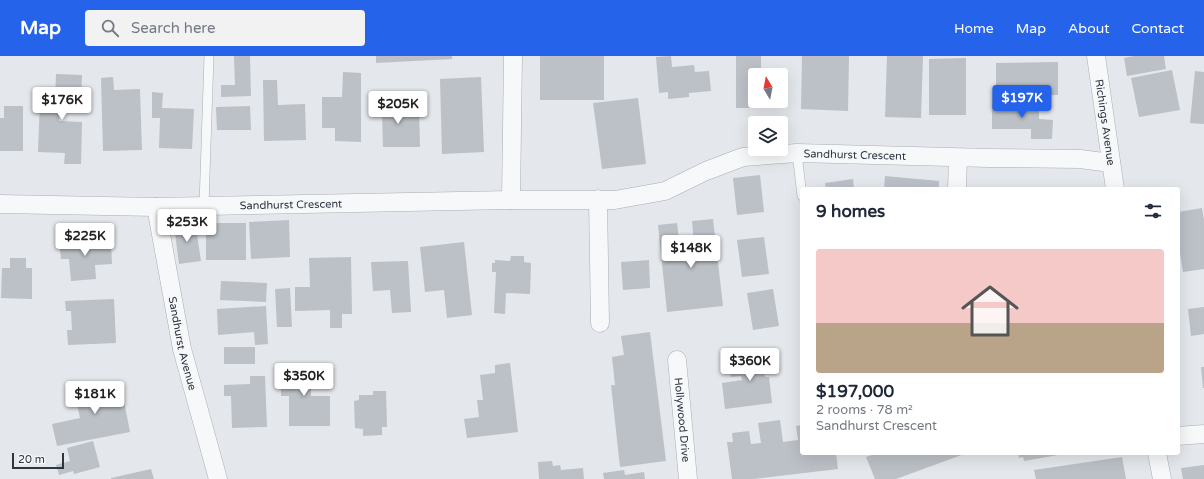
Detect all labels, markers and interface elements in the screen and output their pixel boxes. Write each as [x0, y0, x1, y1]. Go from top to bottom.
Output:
search box [85, 10, 365, 46]
text: Map [20, 17, 61, 39]
icon: search [99, 17, 121, 39]
text: Search here [131, 19, 215, 37]
text: Home [954, 20, 994, 37]
text: Map [1016, 20, 1046, 37]
text: About [1068, 20, 1110, 37]
text: Contact [1132, 20, 1184, 37]
north arrow [748, 68, 788, 108]
map controls [748, 68, 788, 156]
street label: Richings Avenue [1092, 78, 1118, 166]
pin: $197K [994, 85, 1050, 119]
pin: $176K [34, 87, 90, 121]
text: $197K [1001, 90, 1043, 106]
pin: $205K [370, 91, 426, 125]
text: $176K [41, 92, 83, 108]
text: $205K [377, 96, 419, 112]
button: layers [748, 116, 788, 156]
street label: Sandhurst Crescent [803, 147, 906, 163]
street label: Sandhurst Crescent [240, 197, 342, 212]
icon: filters [1142, 200, 1164, 222]
text: 9 homes [816, 201, 885, 222]
pin: $253K [159, 209, 215, 243]
text: $253K [166, 214, 208, 230]
pin: $225K [57, 223, 113, 257]
text: $225K [64, 228, 106, 244]
pin: $148K [663, 235, 719, 269]
text: $148K [670, 240, 712, 256]
icon: home [954, 275, 1026, 347]
street label: Sandhurst Avenue [166, 295, 199, 392]
pin: $360K [722, 348, 778, 382]
text: $360K [729, 353, 771, 369]
pin: $350K [276, 363, 332, 397]
text: $350K [283, 368, 325, 384]
street label: Hollywood Drive [672, 377, 692, 463]
pin: $181K [67, 381, 123, 415]
text: $197,000 [816, 381, 894, 402]
text: $181K [74, 386, 116, 402]
text: 2 rooms · 78 m² [816, 402, 913, 418]
text: Sandhurst Crescent [816, 418, 937, 434]
scale bar [12, 451, 64, 470]
text: 20 m [18, 453, 45, 466]

